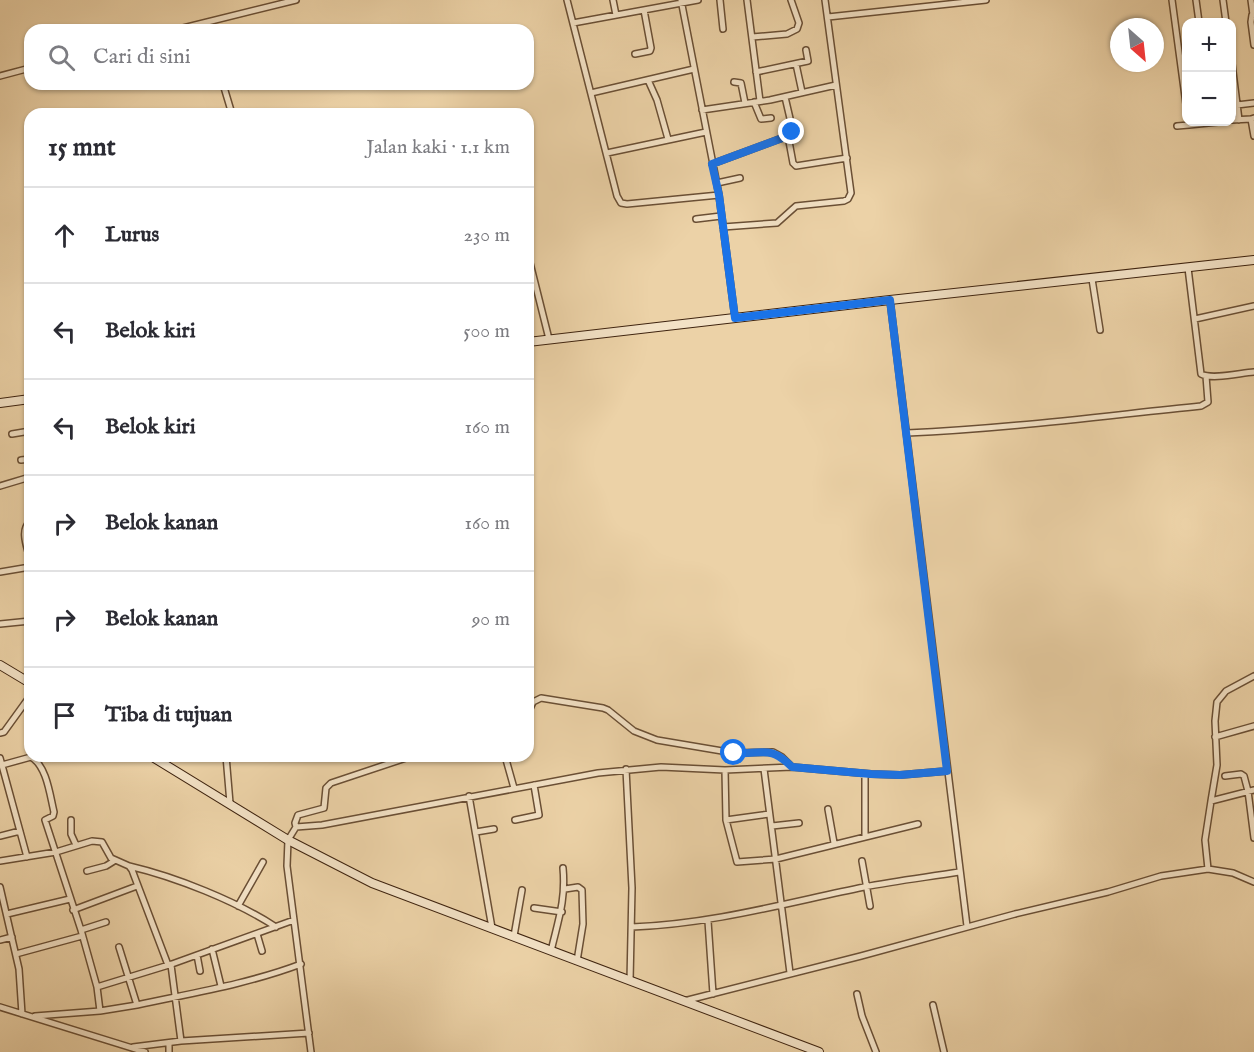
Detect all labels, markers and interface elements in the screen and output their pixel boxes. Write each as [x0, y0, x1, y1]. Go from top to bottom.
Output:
north arrow [1110, 18, 1164, 72]
map controls [1182, 18, 1236, 126]
button: + [1182, 18, 1236, 72]
search box [24, 24, 534, 90]
icon: search [45, 41, 78, 74]
text: Cari di sini [93, 43, 191, 71]
button: − [1182, 72, 1236, 126]
route end [778, 118, 804, 144]
text: 15 mnt [48, 131, 116, 164]
text: Jalan kaki · 1.1 km [366, 135, 510, 160]
icon: ahead [48, 219, 81, 252]
text: Lurus [105, 221, 159, 249]
text: 230 m [464, 223, 510, 248]
icon: left [48, 315, 81, 348]
text: Belok kiri [105, 317, 196, 345]
text: 500 m [463, 319, 510, 344]
icon: left [48, 411, 81, 444]
text: Belok kiri [105, 413, 196, 441]
text: 160 m [464, 415, 510, 440]
icon: right [48, 507, 81, 540]
text: Belok kanan [105, 509, 218, 537]
text: 160 m [464, 511, 510, 536]
icon: right [48, 603, 81, 636]
text: Belok kanan [105, 605, 218, 633]
text: 90 m [472, 607, 510, 632]
icon: arrive [48, 699, 81, 732]
text: Tiba di tujuan [105, 701, 232, 729]
route start [720, 739, 746, 765]

